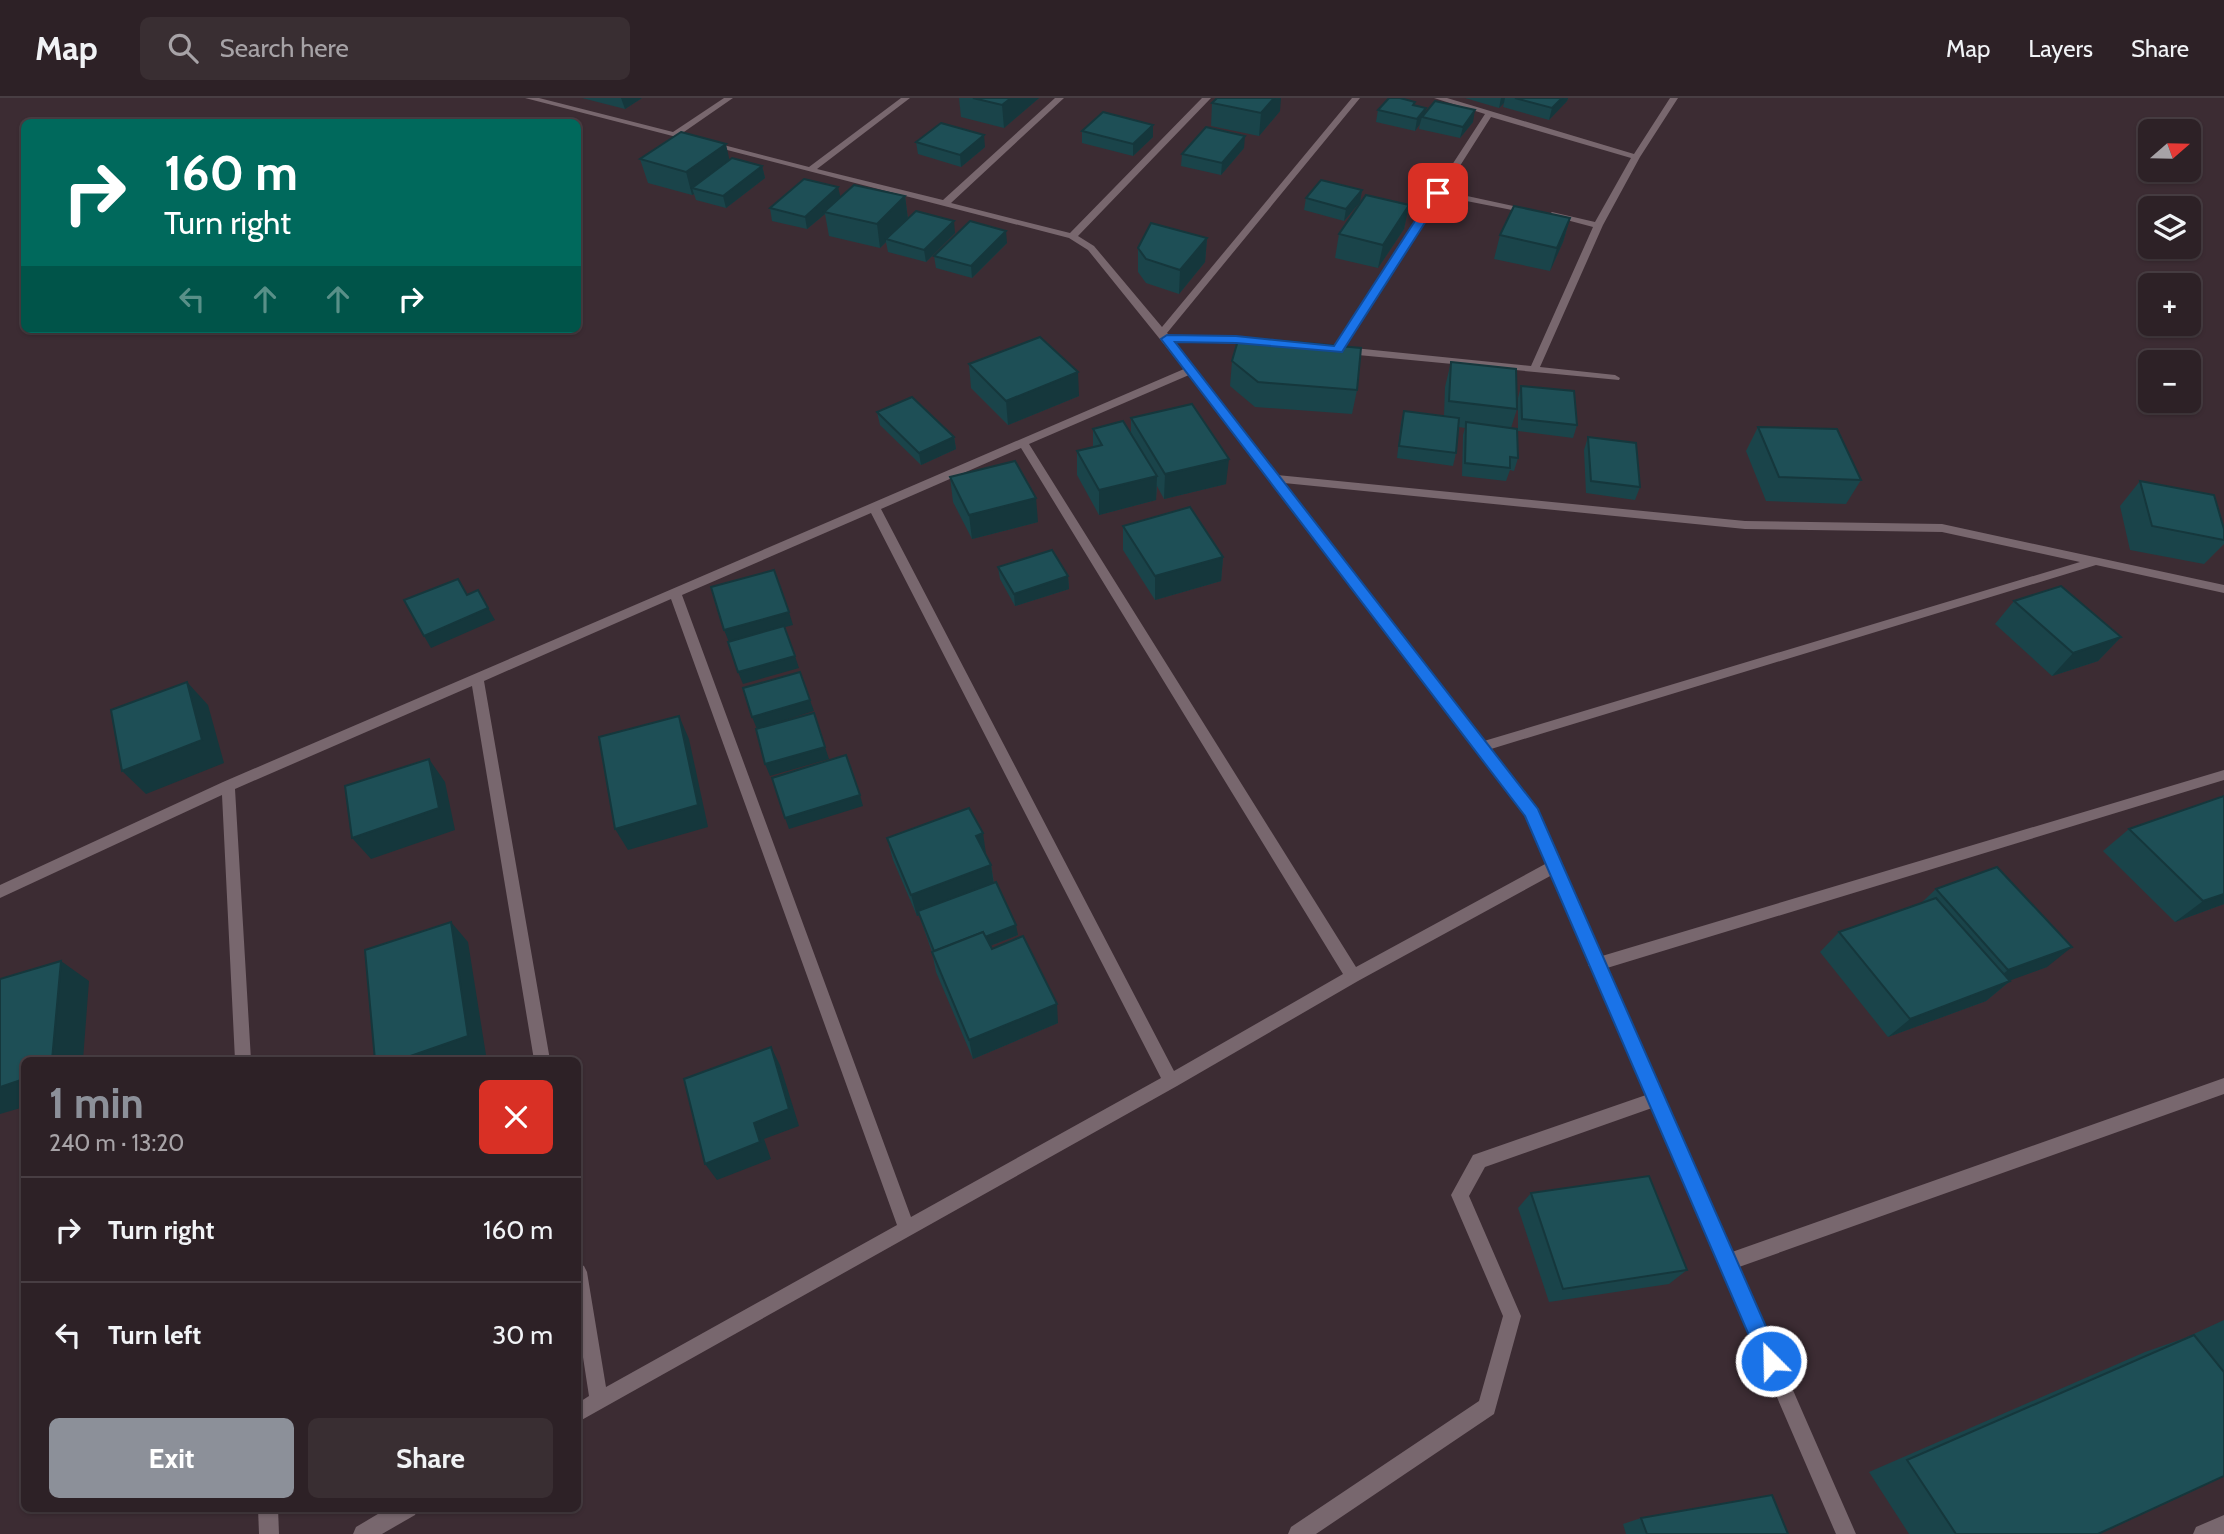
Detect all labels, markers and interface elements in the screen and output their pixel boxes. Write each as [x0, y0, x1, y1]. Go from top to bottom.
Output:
search box [140, 17, 630, 80]
text: Map [35, 28, 98, 68]
icon: search [164, 29, 202, 67]
text: Search here [220, 32, 349, 64]
text: Map [1946, 34, 1990, 63]
text: Layers [2028, 34, 2093, 63]
text: Share [2131, 34, 2189, 63]
north arrow [2138, 119, 2202, 182]
map controls [2138, 119, 2201, 413]
text: 160 m [164, 143, 298, 202]
icon: right [49, 147, 140, 238]
pin [1408, 163, 1468, 223]
icon: arrive [1419, 174, 1457, 212]
button: layers [2138, 196, 2201, 259]
text: Turn right [164, 203, 291, 242]
button: + [2138, 273, 2201, 336]
icon: left [173, 280, 211, 318]
icon: ahead [246, 280, 284, 318]
icon: ahead [319, 280, 357, 318]
icon: right [392, 280, 430, 318]
button: − [2138, 350, 2201, 413]
text: 1 min [49, 1077, 144, 1129]
button: close [479, 1080, 553, 1154]
text: 240 m · 13:20 [49, 1129, 184, 1157]
icon: right [49, 1211, 87, 1249]
text: Turn right [108, 1214, 214, 1246]
text: 160 m [483, 1214, 553, 1246]
icon: left [49, 1316, 87, 1354]
text: Turn left [108, 1319, 201, 1351]
text: 30 m [492, 1319, 553, 1351]
position arrow [1734, 1324, 1808, 1398]
button: Exit [49, 1418, 294, 1498]
button: Share [308, 1418, 553, 1498]

